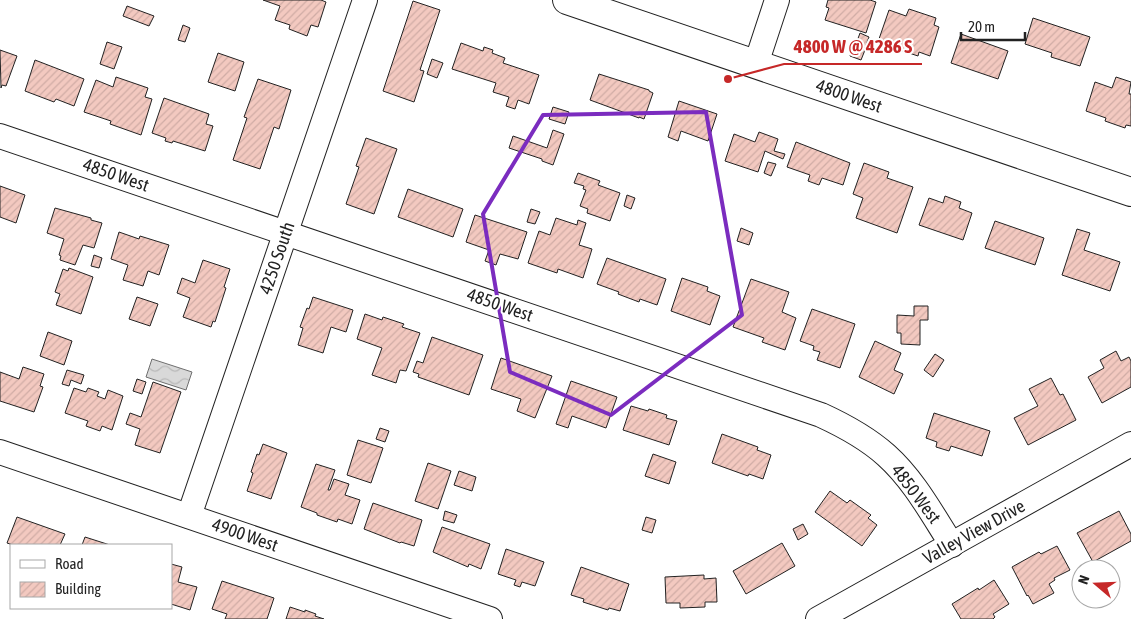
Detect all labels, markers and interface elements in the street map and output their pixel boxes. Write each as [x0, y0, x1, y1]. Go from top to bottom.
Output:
scale bar [961, 10, 1025, 42]
text: 20 m [968, 18, 995, 35]
callout: 4800 W @ 4286 S [784, 30, 922, 64]
text: 4800 W @ 4286 S [793, 35, 912, 57]
street label: 4800 West [813, 74, 885, 117]
street label: 4850 West [80, 153, 152, 196]
street label: 4250 South [254, 219, 299, 297]
street label: 4850 West [464, 283, 536, 326]
street label: 4850 West [887, 460, 945, 527]
street label: Valley View Drive [919, 495, 1028, 568]
street label: 4900 West [209, 513, 281, 556]
legend [10, 544, 172, 609]
text: Road [55, 555, 84, 572]
north arrow [1071, 559, 1121, 609]
text: N [1075, 573, 1093, 586]
text: Building [55, 580, 101, 597]

